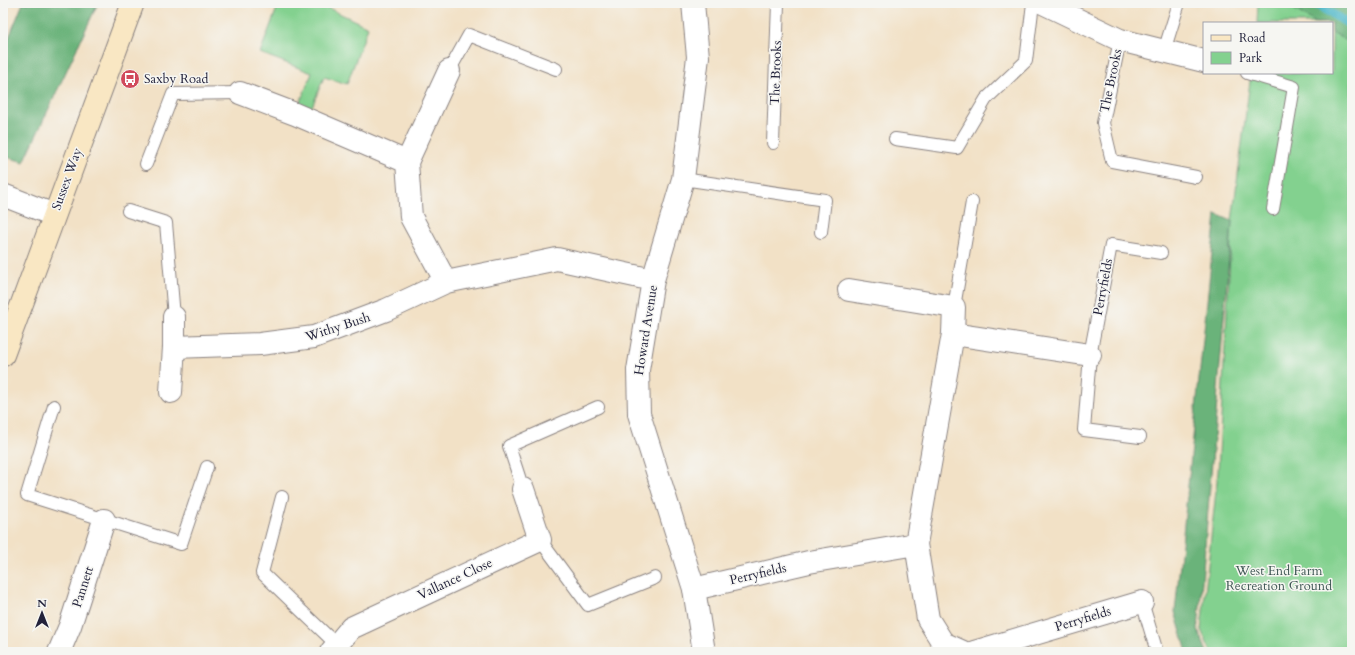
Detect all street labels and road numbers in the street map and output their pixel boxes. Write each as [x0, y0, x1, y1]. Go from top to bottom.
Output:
street label: The Brooks [766, 40, 786, 106]
street label: The Brooks [1095, 47, 1127, 115]
street label: Sussex Way [47, 145, 87, 213]
street label: Perryfields [1089, 257, 1117, 317]
street label: Howard Avenue [630, 283, 662, 376]
street label: Withy Bush [302, 308, 373, 346]
street label: Vallance Close [415, 554, 495, 604]
street label: Perryfields [728, 559, 788, 589]
street label: Pannett [68, 564, 98, 610]
street label: Perryfields [1053, 602, 1113, 636]

